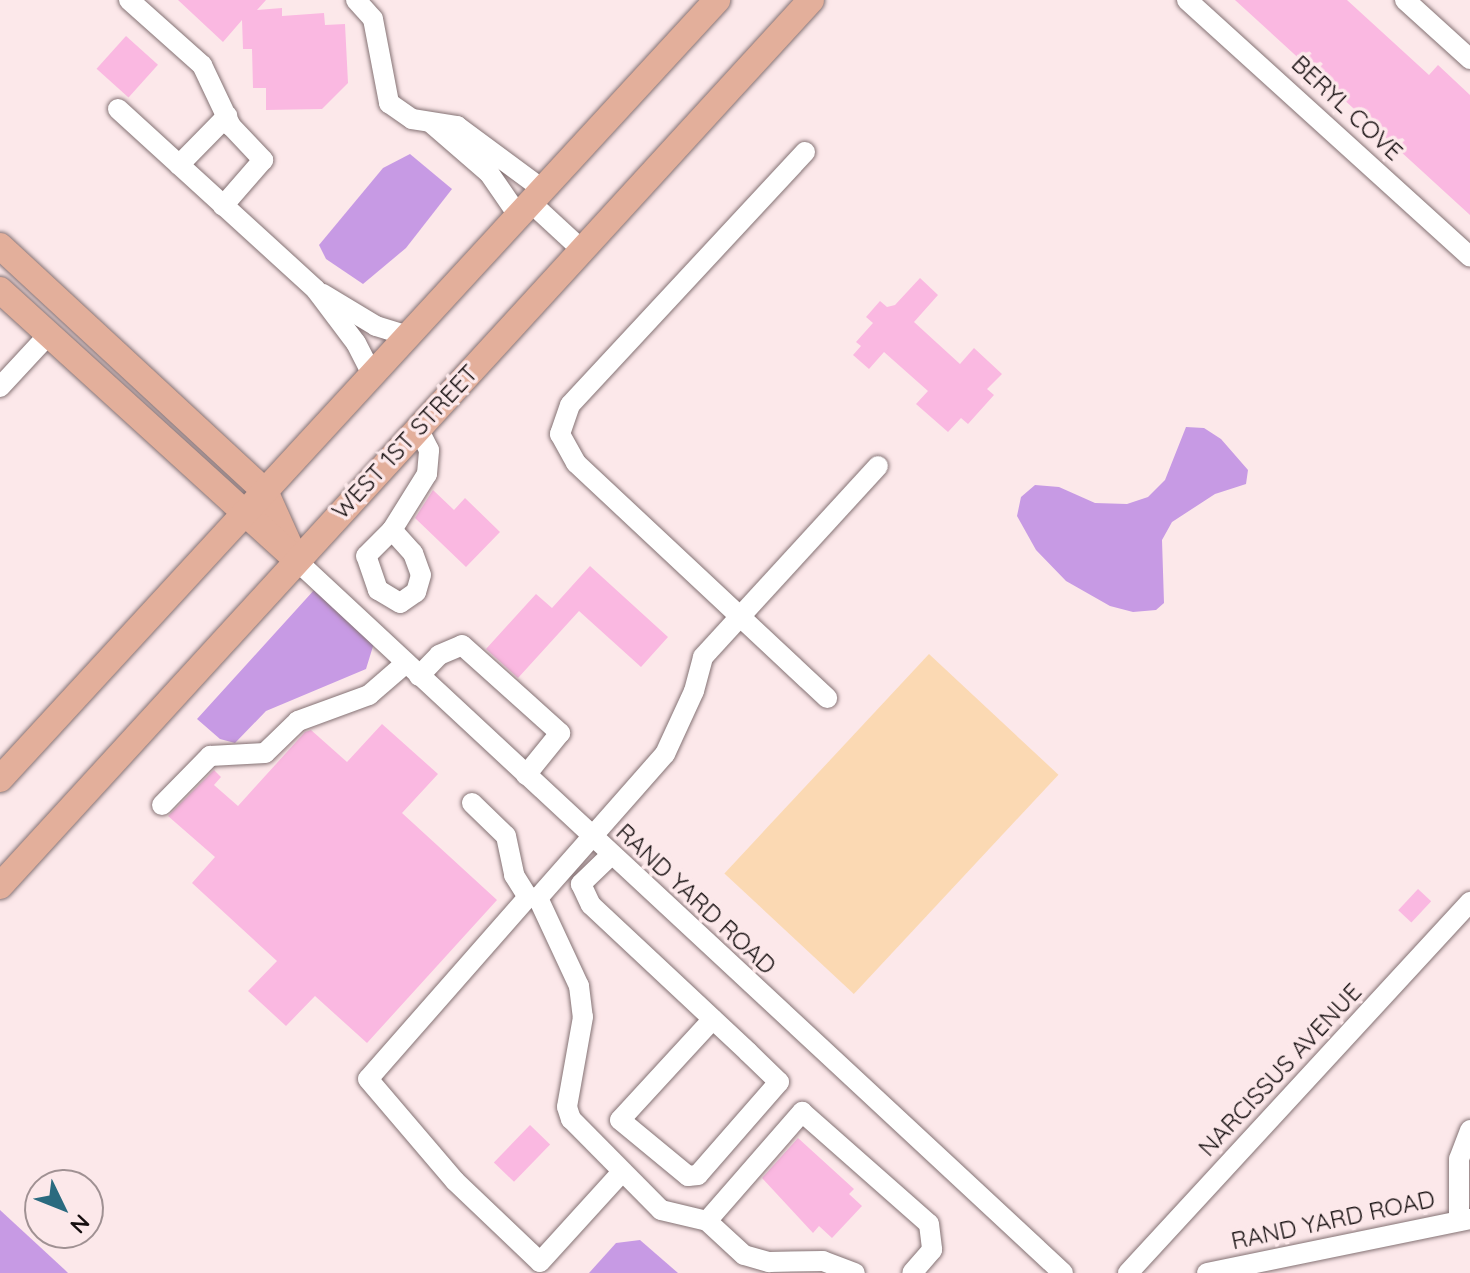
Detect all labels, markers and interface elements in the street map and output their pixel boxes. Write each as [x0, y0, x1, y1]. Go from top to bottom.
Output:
street label: BERYL COVE [1286, 49, 1408, 167]
street label: WEST 1ST STREET [326, 359, 484, 525]
street label: RAND YARD ROAD [610, 818, 782, 980]
street label: NARCISSUS AVENUE [1193, 978, 1367, 1162]
north arrow [24, 1169, 104, 1249]
street label: RAND YARD ROAD [1228, 1184, 1438, 1256]
text: N [64, 1209, 96, 1239]

